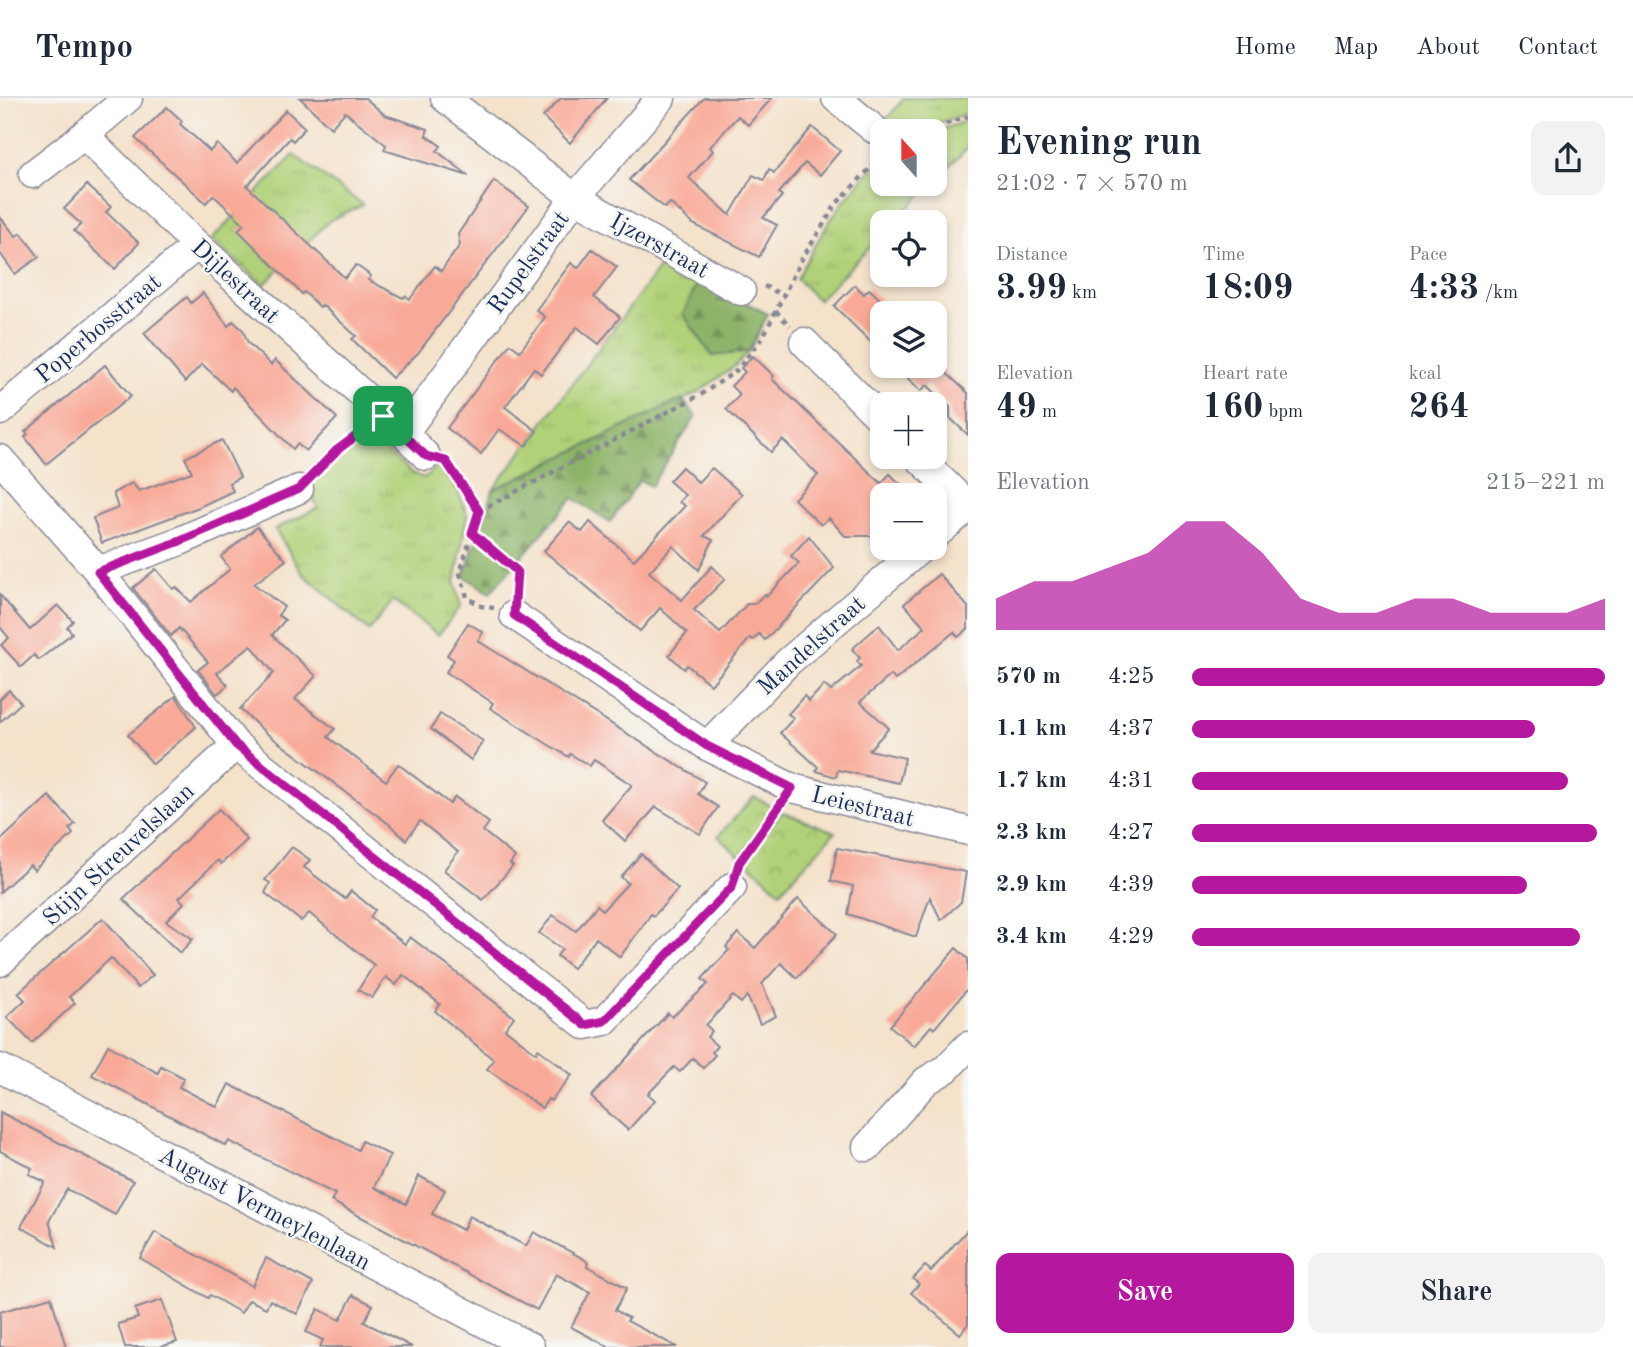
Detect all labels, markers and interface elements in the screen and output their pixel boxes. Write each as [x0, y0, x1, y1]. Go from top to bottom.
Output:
text: Tempo [35, 32, 133, 65]
text: Home [1235, 36, 1296, 60]
text: Map [1334, 36, 1378, 60]
text: About [1416, 36, 1480, 60]
text: Contact [1518, 36, 1598, 60]
north arrow [870, 119, 947, 196]
map controls [870, 119, 947, 560]
button: share [1531, 121, 1605, 195]
text: Evening run [996, 125, 1202, 163]
text: 21:02 · 7 × 570 m [996, 172, 1188, 195]
street label: Rupelstraat [484, 207, 575, 319]
street label: Ijzerstraat [605, 210, 713, 284]
button: locate [870, 210, 947, 287]
street label: Dijlestraat [186, 236, 283, 329]
text: Distance [996, 246, 1068, 265]
text: Time [1202, 246, 1245, 265]
text: Pace [1409, 246, 1447, 265]
street label: Poperbosstraat [32, 270, 167, 389]
text: 3.99 [996, 271, 1067, 306]
text: 18:09 [1202, 271, 1293, 306]
text: 4:33 [1409, 271, 1479, 306]
text: km [1067, 284, 1097, 303]
text: /km [1479, 284, 1518, 303]
button: layers [870, 301, 947, 378]
text: Elevation [996, 365, 1073, 384]
text: Heart rate [1202, 365, 1288, 384]
text: kcal [1409, 365, 1441, 384]
pin [353, 386, 413, 446]
text: 49 [996, 390, 1037, 425]
text: 160 [1202, 390, 1263, 425]
text: 264 [1409, 390, 1470, 425]
button: + [870, 392, 947, 469]
icon: arrive [364, 397, 402, 435]
text: m [1037, 403, 1057, 422]
text: bpm [1263, 403, 1303, 422]
text: Elevation [996, 471, 1090, 494]
text: 215–221 m [1486, 471, 1605, 494]
button: − [870, 483, 947, 560]
street label: Mandelstraat [754, 592, 871, 701]
text: 570 m [996, 665, 1061, 688]
text: 4:25 [1108, 665, 1154, 688]
text: 1.1 km [996, 717, 1067, 740]
text: 4:37 [1108, 717, 1154, 740]
text: 1.7 km [996, 769, 1067, 792]
text: 4:31 [1108, 769, 1154, 792]
street label: Stijn Streuvelslaan [39, 780, 200, 931]
street label: Leiestraat [808, 784, 917, 832]
text: 2.3 km [996, 821, 1067, 844]
text: 4:27 [1108, 821, 1154, 844]
text: 2.9 km [996, 873, 1067, 896]
text: 4:39 [1108, 873, 1154, 896]
text: 3.4 km [996, 925, 1067, 948]
text: 4:29 [1108, 925, 1154, 948]
street label: August Vermeylenlaan [154, 1144, 374, 1276]
button: Save [996, 1253, 1294, 1333]
button: Share [1308, 1253, 1605, 1333]

